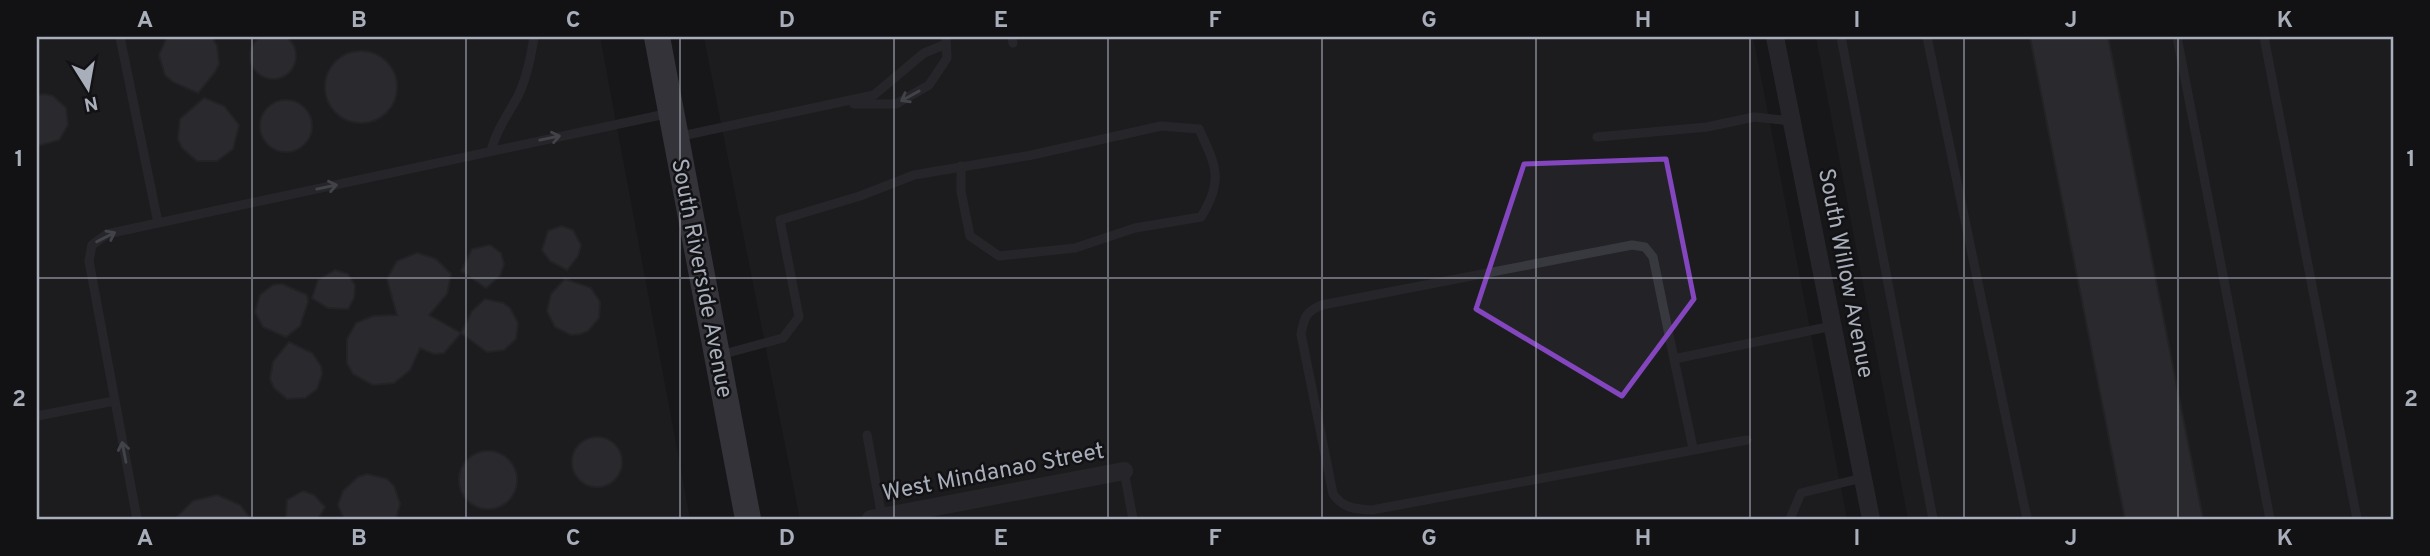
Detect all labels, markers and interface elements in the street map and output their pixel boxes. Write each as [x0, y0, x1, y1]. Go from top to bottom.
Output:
text: A [137, 7, 153, 36]
text: B [351, 7, 367, 36]
text: C [566, 7, 580, 36]
text: D [779, 7, 795, 36]
text: E [994, 7, 1008, 36]
text: F [1208, 7, 1222, 36]
text: G [1421, 7, 1437, 36]
text: H [1635, 7, 1651, 36]
text: I [1854, 7, 1860, 36]
text: J [2065, 7, 2077, 36]
text: K [2277, 7, 2293, 36]
north arrow [52, 52, 122, 122]
one-way arrow [900, 89, 920, 103]
text: N [82, 90, 100, 116]
one-way arrow [538, 131, 561, 145]
text: 1 [14, 146, 24, 175]
text: 1 [2406, 146, 2416, 175]
street label: South Riverside Avenue [663, 156, 738, 401]
street label: South Willow Avenue [1810, 166, 1879, 381]
one-way arrow [315, 180, 338, 193]
one-way arrow [96, 230, 117, 243]
text: 2 [12, 386, 26, 415]
text: 2 [2404, 386, 2418, 415]
street label: West Mindanao Street [880, 438, 1107, 509]
one-way arrow [117, 441, 131, 464]
text: A [137, 525, 153, 554]
text: B [351, 525, 367, 554]
text: C [566, 525, 580, 554]
text: D [779, 525, 795, 554]
text: E [994, 525, 1008, 554]
text: F [1208, 525, 1222, 554]
text: G [1421, 525, 1437, 554]
text: H [1635, 525, 1651, 554]
text: I [1854, 525, 1860, 554]
text: J [2065, 525, 2077, 554]
text: K [2277, 525, 2293, 554]

